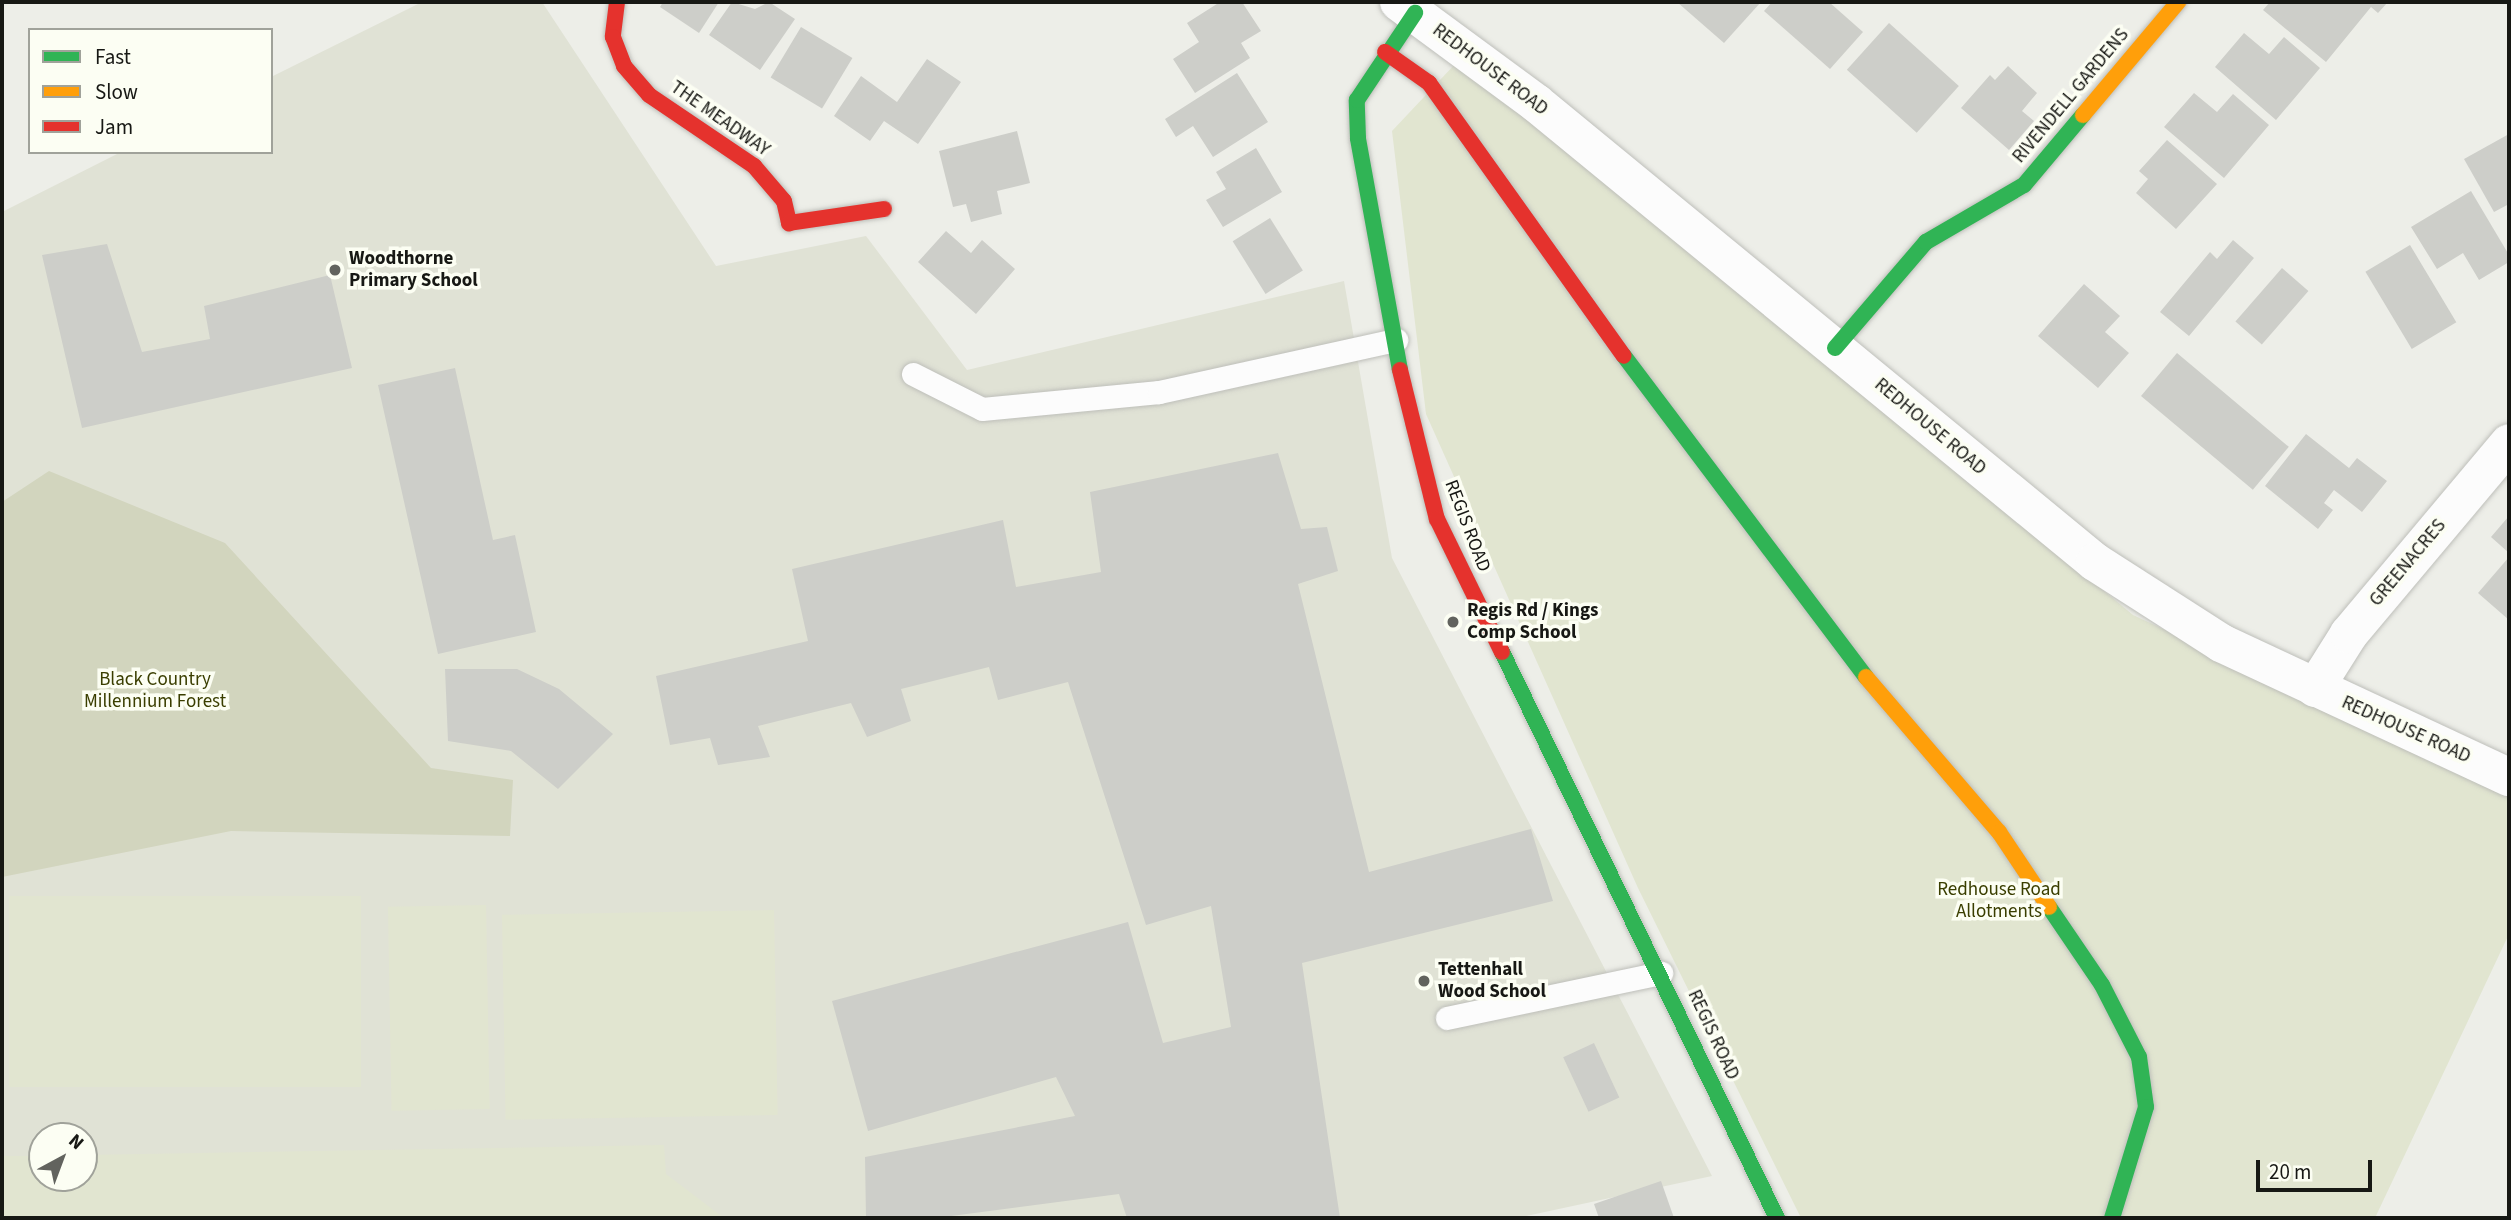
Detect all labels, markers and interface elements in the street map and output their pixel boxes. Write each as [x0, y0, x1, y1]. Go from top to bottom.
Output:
street label: REDHOUSE ROAD [1428, 19, 1552, 121]
street label: RIVENDELL GARDENS [2008, 24, 2134, 168]
legend [28, 28, 273, 154]
text: Fast [95, 42, 131, 72]
street label: THE MEADWAY [666, 76, 774, 162]
text: Slow [95, 77, 138, 107]
text: Jam [95, 112, 133, 142]
place label: Woodthorne Primary School [349, 248, 478, 292]
marker: Woodthorne Primary School [327, 262, 343, 278]
street label: REDHOUSE ROAD [1870, 374, 1990, 480]
street label: REGIS ROAD [1439, 477, 1495, 575]
street label: GREENACRES [2365, 515, 2451, 611]
place label: Regis Rd / Kings Comp School [1467, 600, 1598, 644]
marker: Regis Rd / Kings Comp School [1445, 614, 1461, 630]
park label: Black Country Millennium Forest [84, 669, 226, 713]
street label: REDHOUSE ROAD [2338, 691, 2474, 769]
park label: Redhouse Road Allotments [1937, 879, 2061, 923]
place label: Tettenhall Wood School [1438, 959, 1546, 1003]
marker: Tettenhall Wood School [1416, 973, 1432, 989]
street label: REGIS ROAD [1682, 986, 1744, 1084]
north arrow [28, 1122, 98, 1192]
text: N [62, 1128, 89, 1157]
scale bar [2259, 1146, 2374, 1190]
text: 20 m [2269, 1157, 2311, 1187]

